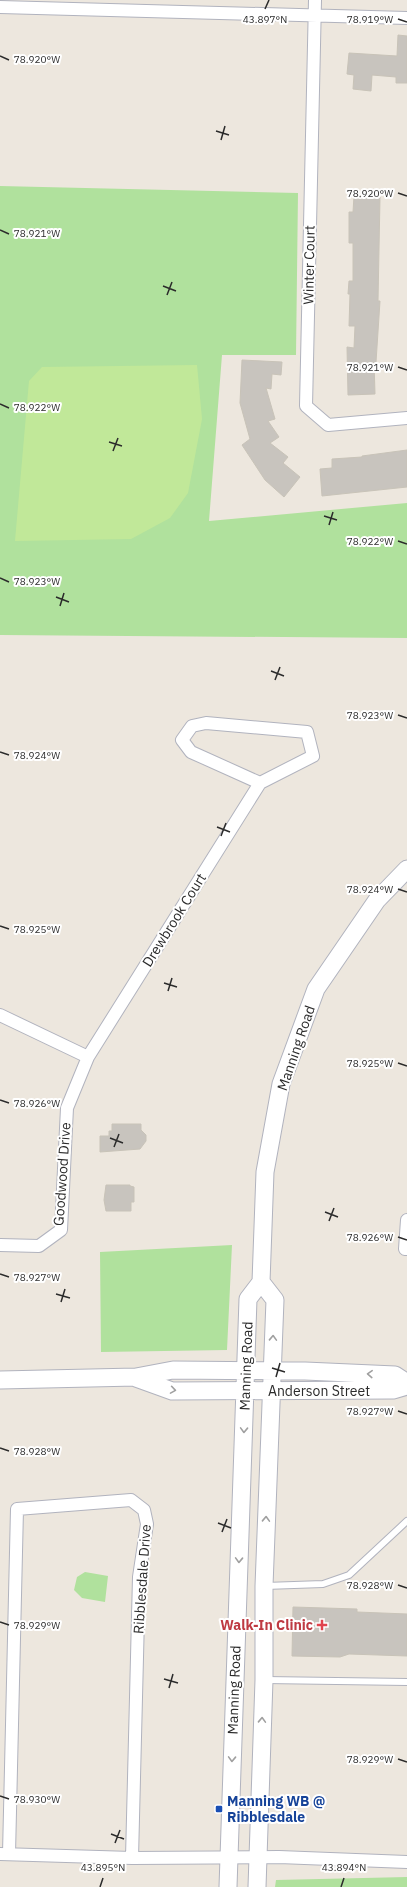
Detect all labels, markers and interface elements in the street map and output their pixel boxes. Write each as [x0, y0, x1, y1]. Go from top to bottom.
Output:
text: 43.897°N [243, 13, 287, 26]
text: 78.919°W [347, 13, 393, 26]
text: 78.920°W [14, 53, 60, 66]
text: 78.920°W [347, 187, 393, 200]
street label: Winter Court [299, 225, 319, 305]
text: 78.921°W [14, 227, 60, 240]
text: 78.921°W [347, 361, 393, 374]
text: 78.922°W [14, 401, 60, 414]
text: 78.922°W [347, 535, 393, 548]
text: 78.923°W [14, 575, 60, 588]
text: 78.923°W [347, 709, 393, 722]
text: 78.924°W [14, 749, 60, 762]
street label: Drewbrook Court [138, 870, 210, 970]
text: 78.924°W [347, 883, 393, 896]
text: 78.925°W [14, 923, 60, 936]
street label: Manning Road [273, 1003, 319, 1093]
text: 78.925°W [347, 1057, 393, 1070]
text: 78.926°W [14, 1097, 60, 1110]
street label: Goodwood Drive [49, 1121, 75, 1226]
text: 78.926°W [347, 1231, 393, 1244]
text: 78.927°W [14, 1271, 60, 1284]
street label: Manning Road [235, 1321, 257, 1411]
one-way arrow [269, 1335, 278, 1341]
one-way arrow [367, 1370, 373, 1378]
street label: Anderson Street [268, 1382, 370, 1400]
one-way arrow [170, 1385, 176, 1394]
text: 78.927°W [347, 1405, 393, 1418]
one-way arrow [239, 1427, 248, 1433]
text: 78.928°W [14, 1445, 60, 1458]
one-way arrow [262, 1516, 270, 1522]
street label: Ribblesdale Drive [129, 1523, 155, 1634]
one-way arrow [235, 1557, 243, 1563]
text: 78.928°W [347, 1579, 393, 1592]
place label: Walk-In Clinic [220, 1616, 313, 1634]
text: 78.929°W [14, 1619, 60, 1632]
marker: Walk-In Clinic [316, 1619, 328, 1631]
street label: Manning Road [223, 1645, 245, 1735]
one-way arrow [258, 1717, 266, 1723]
text: 78.929°W [347, 1753, 393, 1766]
one-way arrow [228, 1756, 236, 1762]
place label: Manning WB @ Ribblesdale [227, 1792, 325, 1826]
text: 78.930°W [14, 1793, 60, 1806]
marker: Manning WB @ Ribblesdale [214, 1804, 224, 1814]
text: 43.895°N [81, 1861, 125, 1874]
text: 43.894°N [322, 1861, 366, 1874]

